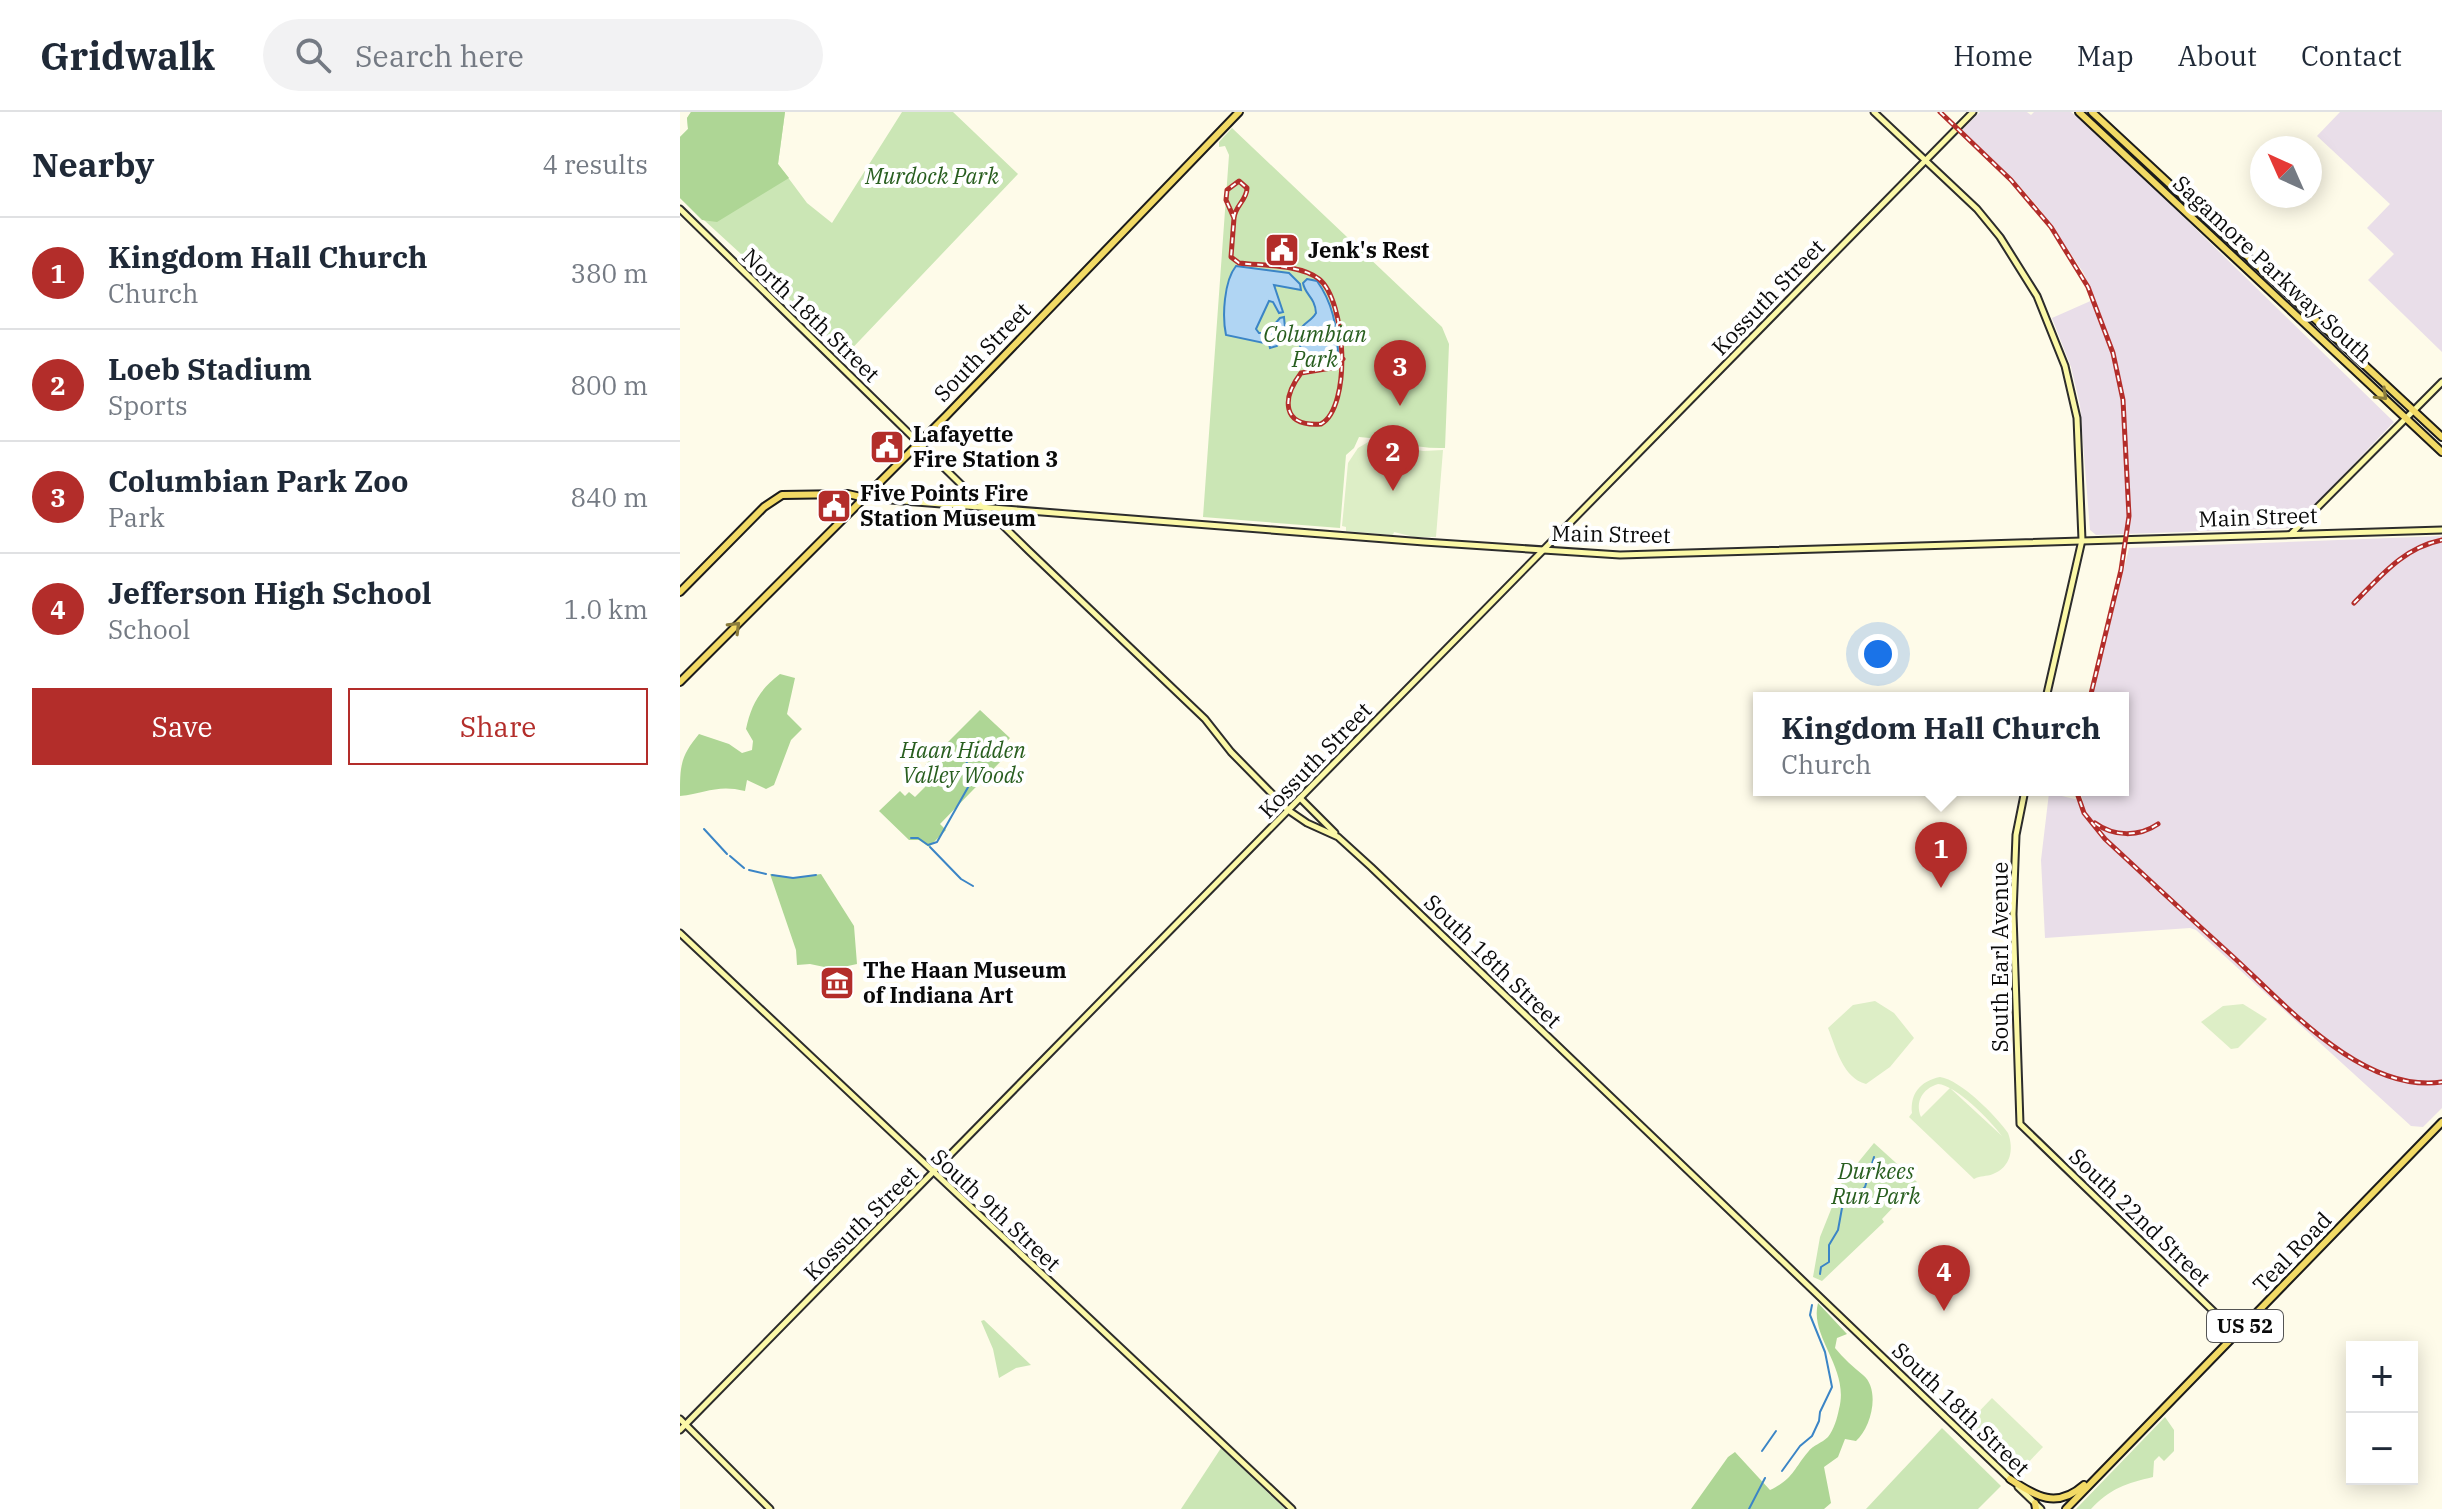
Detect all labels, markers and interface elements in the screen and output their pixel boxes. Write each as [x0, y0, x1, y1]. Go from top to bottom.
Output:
search box [263, 19, 823, 91]
text: Gridwalk [40, 31, 215, 80]
icon: search [291, 33, 335, 77]
text: Search here [355, 36, 524, 75]
text: Home [1953, 37, 2033, 74]
text: Map [2077, 37, 2134, 74]
text: About [2178, 37, 2257, 74]
text: Contact [2301, 37, 2402, 74]
north arrow [2250, 136, 2322, 208]
text: Nearby [32, 142, 154, 186]
text: 4 results [542, 147, 648, 181]
park label: Murdock Park [864, 161, 999, 190]
street label: Sagamore Parkway South [2167, 168, 2379, 369]
public building icon: Jenk's Rest [1263, 231, 1301, 269]
street label: Kossuth Street [1705, 232, 1831, 361]
place label: Jenk's Rest [1308, 235, 1429, 264]
text: Kingdom Hall Church [108, 237, 428, 276]
street label: North 18th Street [736, 241, 887, 388]
text: 1 [50, 256, 66, 290]
text: 380 m [570, 256, 648, 290]
text: Church [108, 276, 198, 310]
street label: South Street [927, 296, 1036, 408]
park label: Columbian Park [1263, 319, 1367, 373]
pin: 3 [1374, 340, 1426, 406]
text: Loeb Stadium [108, 349, 312, 388]
text: 2 [50, 368, 66, 402]
text: 800 m [570, 368, 648, 402]
one-way arrow [2372, 385, 2387, 399]
text: Sports [108, 388, 188, 422]
place label: Lafayette Fire Station 3 [913, 419, 1058, 473]
pin: 2 [1367, 425, 1419, 491]
public building icon: Lafayette Fire Station 3 [868, 428, 906, 466]
text: Columbian Park Zoo [108, 461, 408, 500]
place label: Five Points Fire Station Museum [860, 478, 1036, 532]
text: 3 [50, 480, 66, 514]
text: 840 m [570, 480, 648, 514]
public building icon: Five Points Fire Station Museum [815, 487, 853, 525]
text: Park [108, 500, 165, 534]
street label: Main Street [2198, 500, 2318, 533]
street label: Main Street [1551, 518, 1671, 549]
text: Jefferson High School [108, 573, 431, 612]
text: 4 [50, 592, 66, 626]
text: 1.0 km [564, 592, 648, 626]
text: School [108, 612, 190, 646]
one-way arrow [726, 622, 740, 637]
your location [1858, 634, 1898, 674]
button: Save [32, 688, 332, 765]
button: Share [348, 688, 648, 765]
popup [1753, 692, 2129, 796]
street label: Kossuth Street [1252, 695, 1378, 824]
text: Kingdom Hall Church [1781, 708, 2101, 747]
park label: Haan Hidden Valley Woods [899, 735, 1026, 789]
text: Church [1781, 747, 1872, 781]
pin: 1 [1915, 822, 1967, 888]
street label: South Earl Avenue [1985, 862, 2014, 1052]
street label: South 18th Street [1418, 888, 1568, 1034]
place label: The Haan Museum of Indiana Art [863, 955, 1067, 1009]
museum icon: The Haan Museum of Indiana Art [818, 964, 856, 1002]
street label: South 9th Street [925, 1142, 1068, 1277]
street label: South 22nd Street [2063, 1142, 2218, 1292]
park label: Durkees Run Park [1830, 1156, 1921, 1210]
street label: Kossuth Street [797, 1159, 924, 1286]
street label: Teal Road [2246, 1205, 2337, 1298]
pin: 4 [1918, 1245, 1970, 1311]
road number: US 52 [2207, 1310, 2283, 1342]
street label: South 18th Street [1886, 1336, 2036, 1482]
map controls [2346, 1341, 2418, 1485]
button: + [2346, 1341, 2418, 1413]
button: − [2346, 1413, 2418, 1485]

